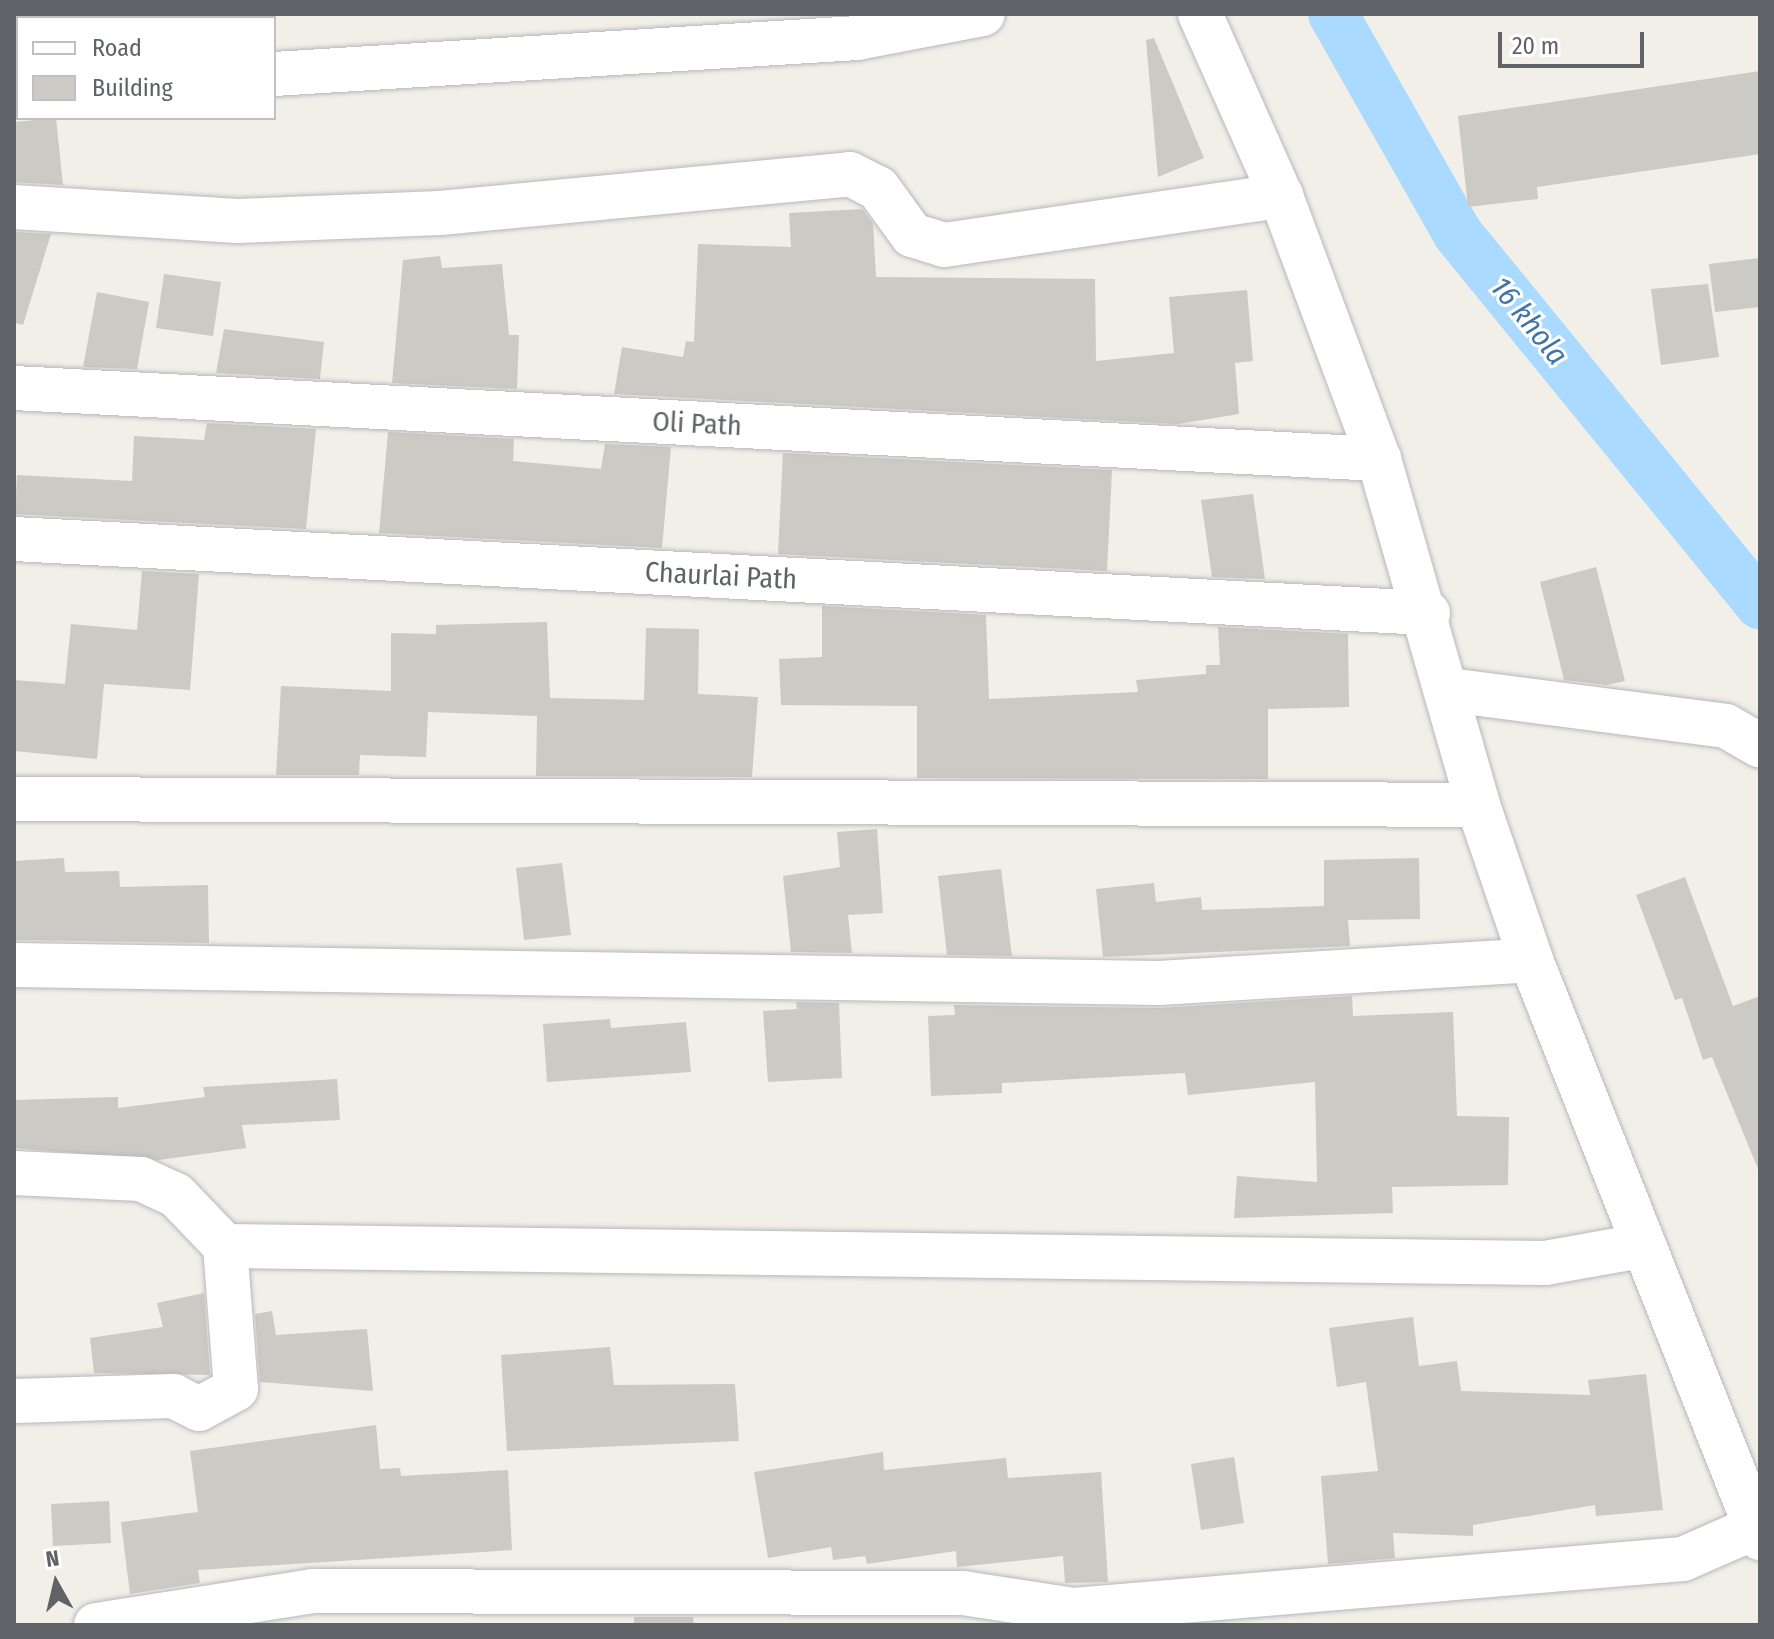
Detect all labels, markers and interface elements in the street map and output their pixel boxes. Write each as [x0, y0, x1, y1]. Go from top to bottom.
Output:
legend [16, 16, 276, 120]
scale bar [1502, 16, 1648, 66]
text: 20 m [1512, 32, 1559, 60]
text: Road [92, 34, 142, 62]
text: Building [92, 74, 173, 102]
water label: 16 khola [1483, 270, 1575, 372]
street label: Oli Path [651, 405, 743, 443]
street label: Chaurlai Path [644, 555, 798, 597]
north arrow [16, 1543, 96, 1623]
text: N [44, 1544, 61, 1573]

